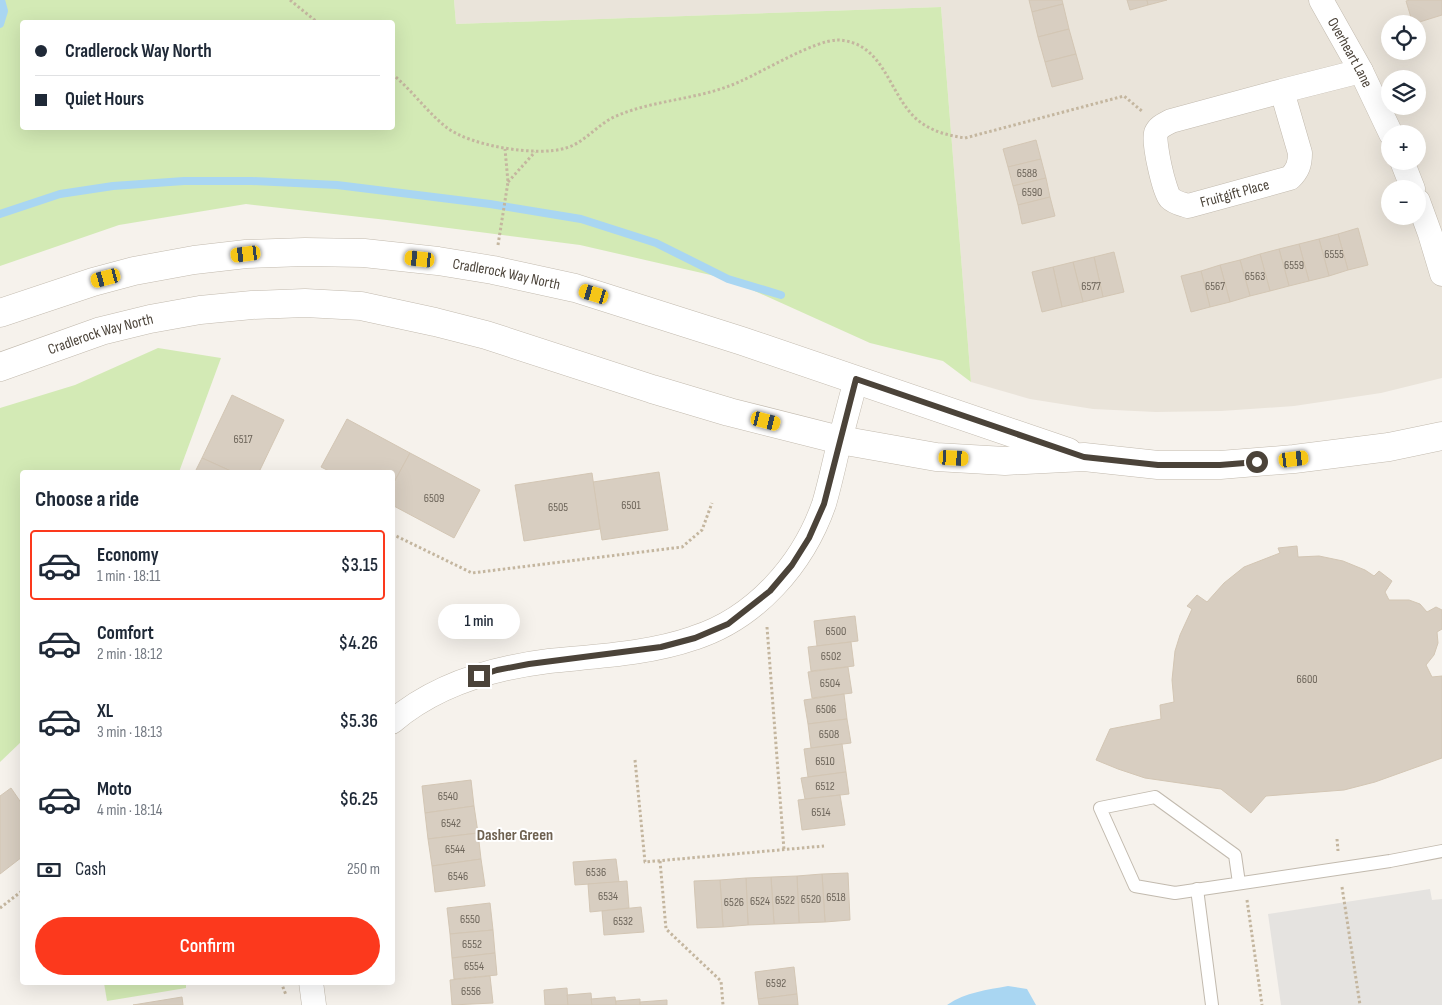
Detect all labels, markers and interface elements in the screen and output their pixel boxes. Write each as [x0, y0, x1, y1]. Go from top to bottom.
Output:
street label: Overheart Lane [1323, 14, 1377, 90]
map controls [1381, 15, 1426, 225]
button: locate [1381, 15, 1426, 60]
text: Cradlerock Way North [65, 40, 212, 63]
button: layers [1381, 70, 1426, 115]
text: Quiet Hours [65, 88, 144, 111]
button: + [1381, 125, 1426, 170]
house number: 6588 [1017, 166, 1037, 181]
street label: Fruitgift Place [1198, 175, 1271, 212]
button: − [1381, 180, 1426, 225]
house number: 6590 [1022, 185, 1042, 200]
car [230, 245, 261, 263]
house number: 6555 [1324, 247, 1344, 262]
car [404, 250, 435, 268]
street label: Cradlerock Way North [451, 254, 562, 294]
house number: 6559 [1284, 258, 1304, 273]
car [89, 267, 122, 289]
house number: 6563 [1245, 269, 1265, 284]
house number: 6577 [1081, 279, 1101, 294]
house number: 6567 [1205, 279, 1225, 294]
car [577, 282, 610, 306]
street label: Cradlerock Way North [45, 309, 155, 359]
car [749, 410, 782, 432]
house number: 6517 [233, 432, 253, 447]
car [938, 450, 969, 466]
car [1278, 450, 1309, 468]
route start [1246, 451, 1268, 473]
text: Choose a ride [35, 486, 139, 513]
house number: 6509 [424, 491, 444, 506]
house number: 6501 [621, 498, 642, 513]
house number: 6505 [548, 500, 568, 515]
icon: car [37, 543, 82, 588]
text: Economy [97, 544, 159, 567]
text: $3.15 [341, 554, 378, 577]
text: 1 min · 18:11 [97, 567, 160, 586]
callout: 1 min [438, 604, 520, 638]
text: 1 min [464, 612, 494, 631]
icon: car [37, 621, 82, 666]
text: Comfort [97, 622, 154, 645]
house number: 6500 [826, 624, 846, 639]
text: $4.26 [339, 632, 378, 655]
text: 2 min · 18:12 [97, 645, 163, 664]
house number: 6502 [821, 649, 841, 664]
route end [468, 665, 490, 687]
house number: 6600 [1296, 672, 1318, 687]
house number: 6504 [820, 676, 840, 691]
icon: car [37, 699, 82, 744]
text: XL [97, 700, 113, 723]
house number: 6506 [816, 702, 836, 717]
text: $5.36 [339, 710, 378, 733]
text: 3 min · 18:13 [97, 723, 163, 742]
house number: 6508 [819, 727, 839, 742]
house number: 6510 [815, 754, 835, 769]
icon: car [37, 777, 82, 822]
text: Moto [97, 778, 132, 801]
house number: 6512 [815, 779, 835, 794]
text: $6.25 [339, 788, 378, 811]
house number: 6540 [438, 789, 458, 804]
text: 4 min · 18:14 [97, 801, 163, 820]
house number: 6514 [811, 805, 831, 820]
house number: 6542 [441, 816, 461, 831]
district label: Dasher Green [477, 826, 553, 845]
house number: 6544 [445, 842, 465, 857]
icon: cash [35, 856, 63, 884]
text: Cash [75, 858, 106, 881]
text: 250 m [347, 860, 380, 879]
house number: 6536 [586, 865, 606, 880]
house number: 6546 [448, 869, 468, 884]
house number: 6534 [598, 889, 618, 904]
house number: 6518 [826, 890, 846, 905]
house number: 6520 [801, 892, 821, 907]
house number: 6522 [775, 893, 795, 908]
house number: 6524 [750, 894, 770, 909]
house number: 6526 [724, 895, 744, 910]
house number: 6550 [460, 912, 480, 927]
house number: 6532 [613, 914, 633, 929]
button: Confirm [35, 917, 380, 975]
house number: 6552 [462, 937, 482, 952]
house number: 6554 [464, 959, 484, 974]
house number: 6592 [766, 976, 786, 991]
house number: 6556 [461, 984, 481, 999]

